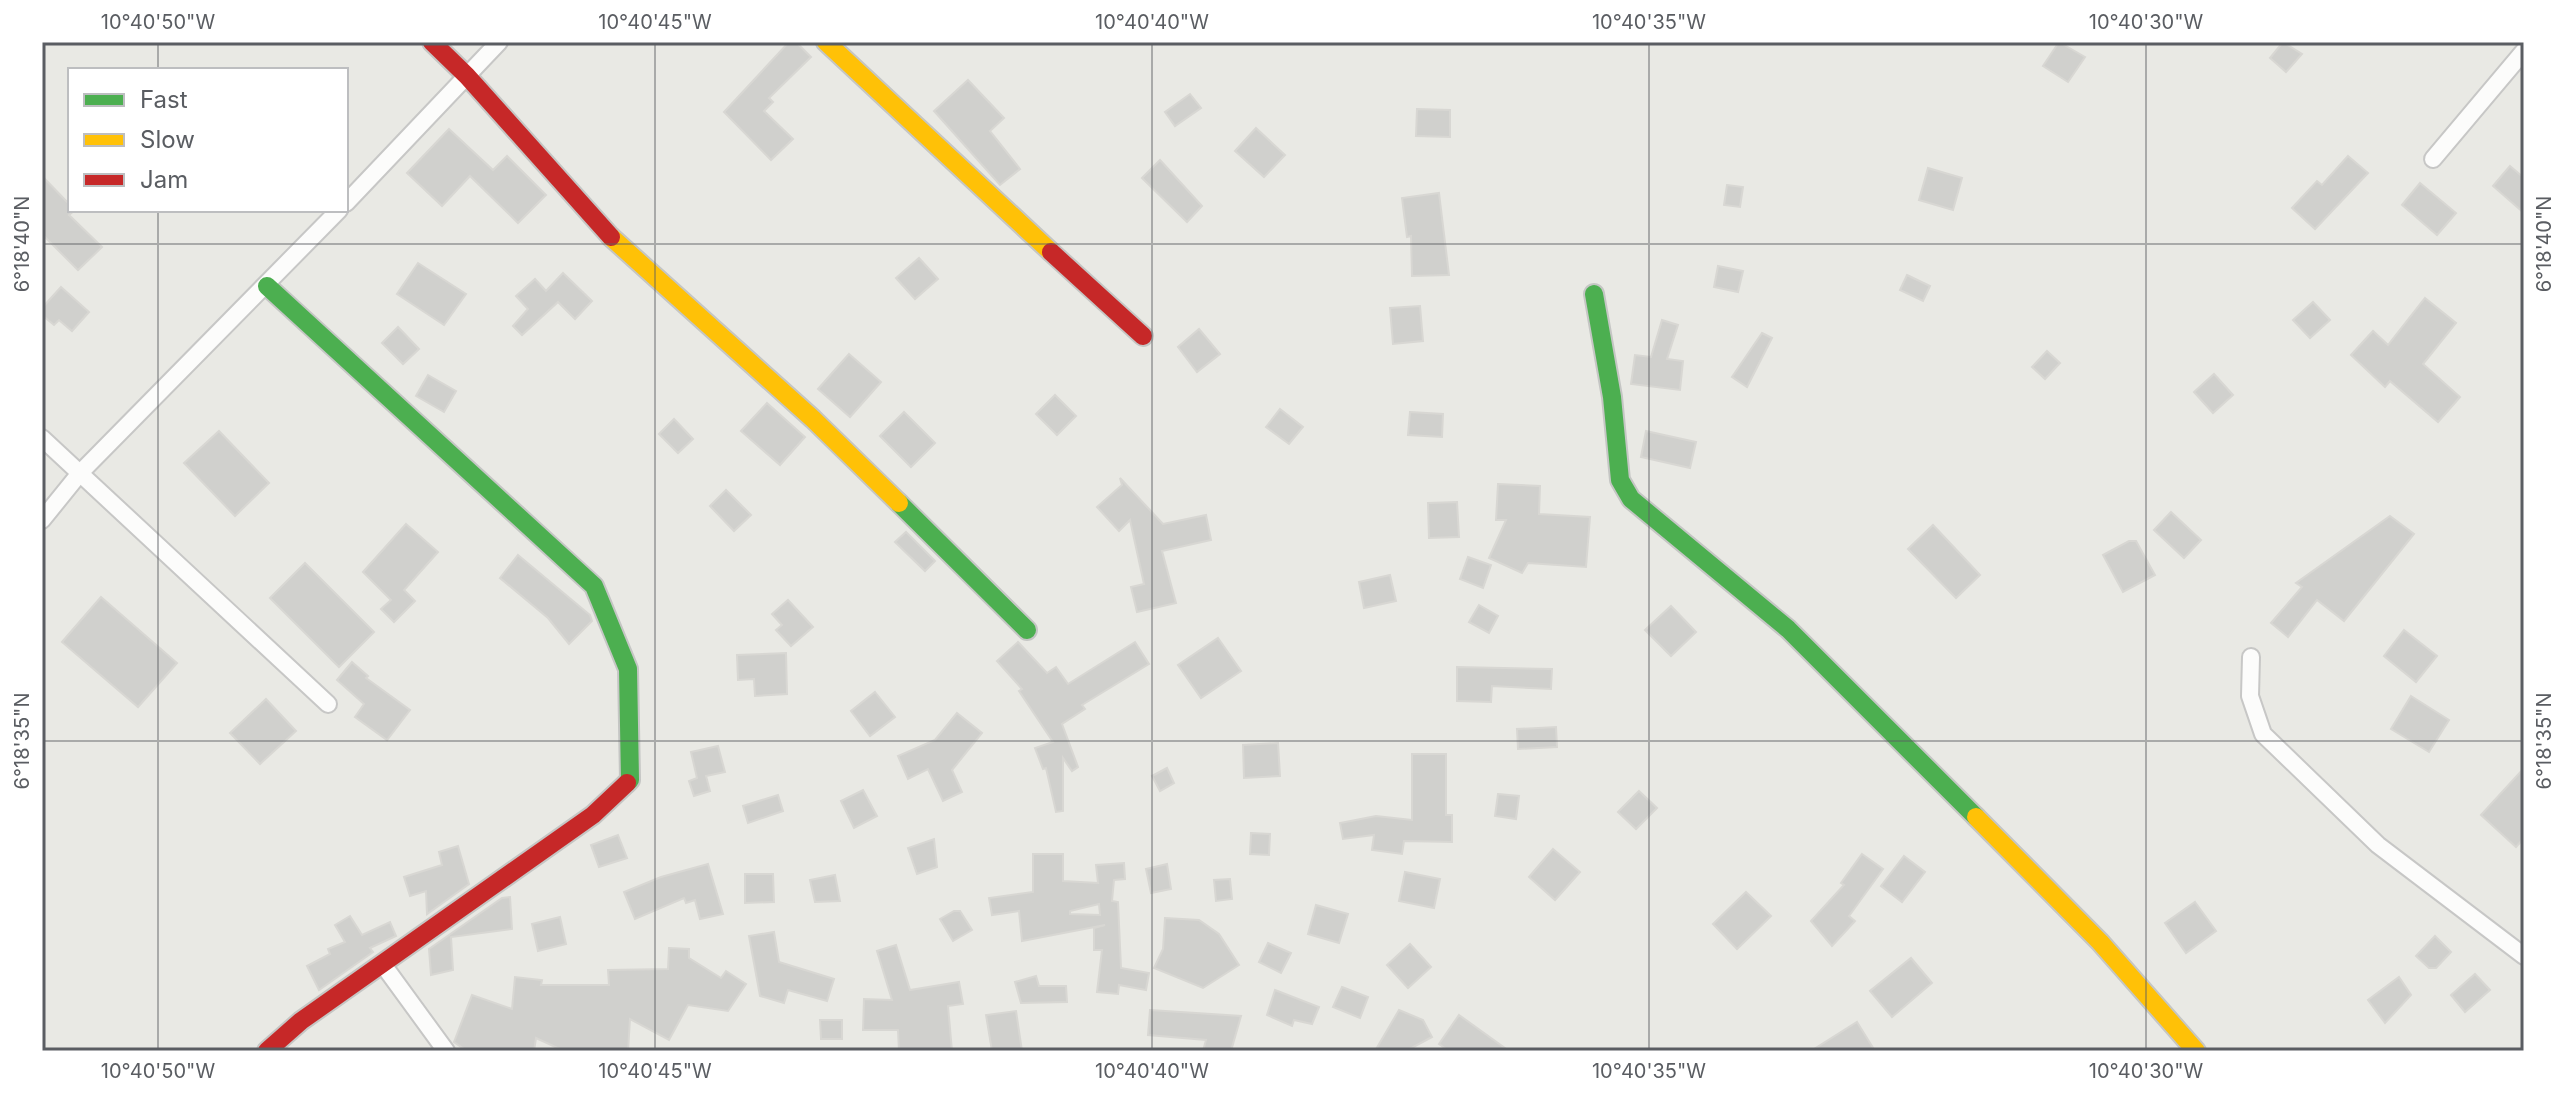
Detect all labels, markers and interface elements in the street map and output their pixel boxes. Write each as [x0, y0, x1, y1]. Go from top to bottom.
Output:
text: 10°40'50"W [101, 10, 215, 34]
text: 10°40'45"W [598, 10, 712, 34]
text: 10°40'40"W [1095, 10, 1209, 34]
text: 10°40'35"W [1592, 10, 1706, 34]
text: 10°40'30"W [2089, 10, 2204, 34]
legend [68, 68, 348, 212]
text: Fast [140, 85, 188, 114]
text: Slow [140, 125, 195, 154]
text: Jam [140, 165, 188, 194]
text: 6°18'40"N [10, 196, 34, 292]
text: 6°18'40"N [2532, 196, 2556, 292]
text: 6°18'35"N [10, 693, 34, 789]
text: 6°18'35"N [2532, 693, 2556, 789]
text: 10°40'50"W [101, 1059, 215, 1083]
text: 10°40'45"W [598, 1059, 712, 1083]
text: 10°40'40"W [1095, 1059, 1209, 1083]
text: 10°40'35"W [1592, 1059, 1706, 1083]
text: 10°40'30"W [2089, 1059, 2204, 1083]

